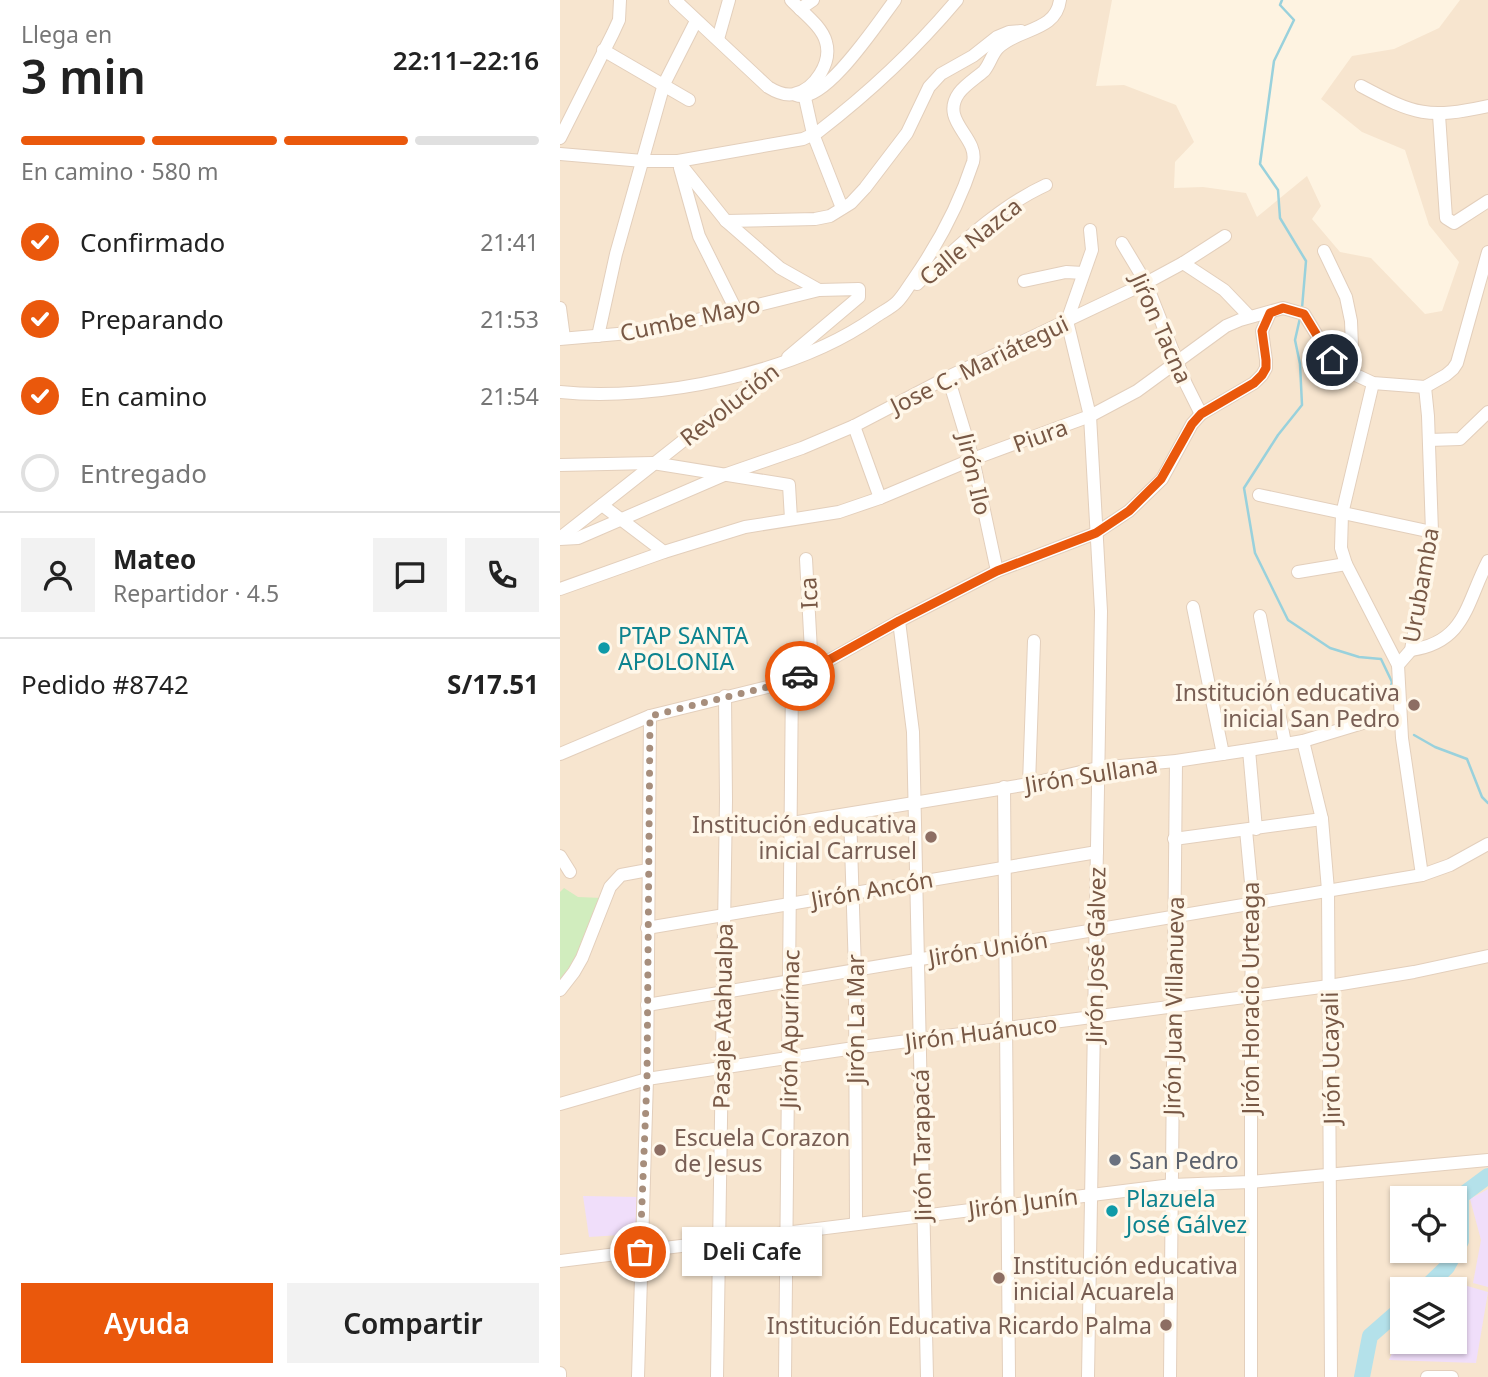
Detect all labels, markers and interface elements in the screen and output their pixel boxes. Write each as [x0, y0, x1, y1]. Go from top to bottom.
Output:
text: Llega en [21, 18, 112, 50]
text: 22:11–22:16 [393, 42, 539, 78]
text: 3 min [21, 45, 146, 107]
text: En camino · 580 m [21, 155, 219, 187]
street label: Calle Nazca [912, 190, 1028, 292]
icon: check [21, 223, 59, 261]
text: Confirmado [80, 224, 225, 260]
text: 21:41 [480, 226, 539, 258]
street label: Jiŕon Tacna [1123, 266, 1200, 388]
street label: Cumbe Mayo [617, 288, 763, 348]
icon: check [21, 300, 59, 338]
text: Preparando [80, 301, 224, 337]
text: 21:53 [480, 303, 539, 335]
street label: Jose C. Mariátegui [883, 307, 1073, 422]
pin [1302, 330, 1362, 390]
icon: home [1313, 341, 1351, 379]
street label: Revolución [673, 355, 785, 453]
icon: check [21, 377, 59, 415]
text: En camino [80, 378, 207, 414]
text: 21:54 [480, 380, 539, 412]
street label: Piura [1008, 410, 1072, 460]
street label: Jirón Ilo [950, 428, 1000, 518]
text: Entregado [80, 455, 207, 491]
street label: Urubamba [1394, 525, 1446, 645]
button: person [21, 538, 95, 612]
button: chat [373, 538, 447, 612]
button: phone [465, 538, 539, 612]
text: Mateo [113, 541, 196, 577]
street label: Ica [791, 576, 825, 610]
text: Repartidor · 4.5 [113, 577, 279, 609]
place label: PTAP SANTA APOLONIA [618, 619, 749, 677]
marker: PTAP SANTA APOLONIA [596, 640, 612, 656]
courier [765, 641, 835, 711]
icon: car [781, 657, 819, 695]
text: Pedido #8742 [21, 666, 189, 702]
text: S/17.51 [447, 666, 539, 702]
place label: Institución educativa inicial San Pedro [1175, 676, 1400, 734]
marker: Institución educativa inicial San Pedro [1406, 697, 1422, 713]
street label: Jirón Sullana [1020, 748, 1160, 801]
place label: Institución educativa inicial Carrusel [692, 808, 917, 866]
marker: Institución educativa inicial Carrusel [923, 829, 939, 845]
street label: Jirón Ancón [806, 863, 936, 916]
street label: Jirón José Gálvez [1077, 867, 1113, 1045]
street label: Jirón Horacio Urteaga [1234, 882, 1266, 1116]
street label: Jirón Juan Villanueva [1155, 896, 1191, 1118]
street label: Pasaje Atahualpa [704, 923, 740, 1109]
street label: Jirón Unión [924, 923, 1050, 974]
street label: Jirón Apurímac [772, 949, 806, 1111]
street label: Jirón La Mar [839, 954, 871, 1086]
street label: Jirón Ucayali [1313, 991, 1347, 1127]
street label: Jirón Huánuco [901, 1007, 1059, 1057]
street label: Jirón Tarapacá [904, 1069, 938, 1223]
place label: Escuela Corazon de Jesus [674, 1121, 850, 1179]
marker: Escuela Corazon de Jesus [652, 1142, 668, 1158]
place label: San Pedro [1129, 1144, 1239, 1176]
marker: San Pedro [1107, 1152, 1123, 1168]
street label: Jirón Junín [964, 1179, 1080, 1225]
place label: Plazuela José Gálvez [1124, 1182, 1247, 1240]
map controls [1390, 1186, 1467, 1354]
button: locate [1390, 1186, 1467, 1263]
marker: Plazuela José Gálvez [1104, 1203, 1120, 1219]
pin [610, 1222, 670, 1282]
callout: Deli Cafe [682, 1228, 822, 1276]
icon: bag [621, 1233, 659, 1271]
text: Deli Cafe [702, 1235, 802, 1267]
place label: Institución educativa inicial Acuarela [1013, 1249, 1238, 1307]
marker: Institución educativa inicial Acuarela [991, 1270, 1007, 1286]
button: layers [1390, 1277, 1467, 1354]
button: Ayuda [21, 1283, 273, 1363]
button: Compartir [287, 1283, 539, 1363]
place label: Institución Educativa Ricardo Palma [767, 1309, 1152, 1341]
marker: Institución Educativa Ricardo Palma [1158, 1317, 1174, 1333]

